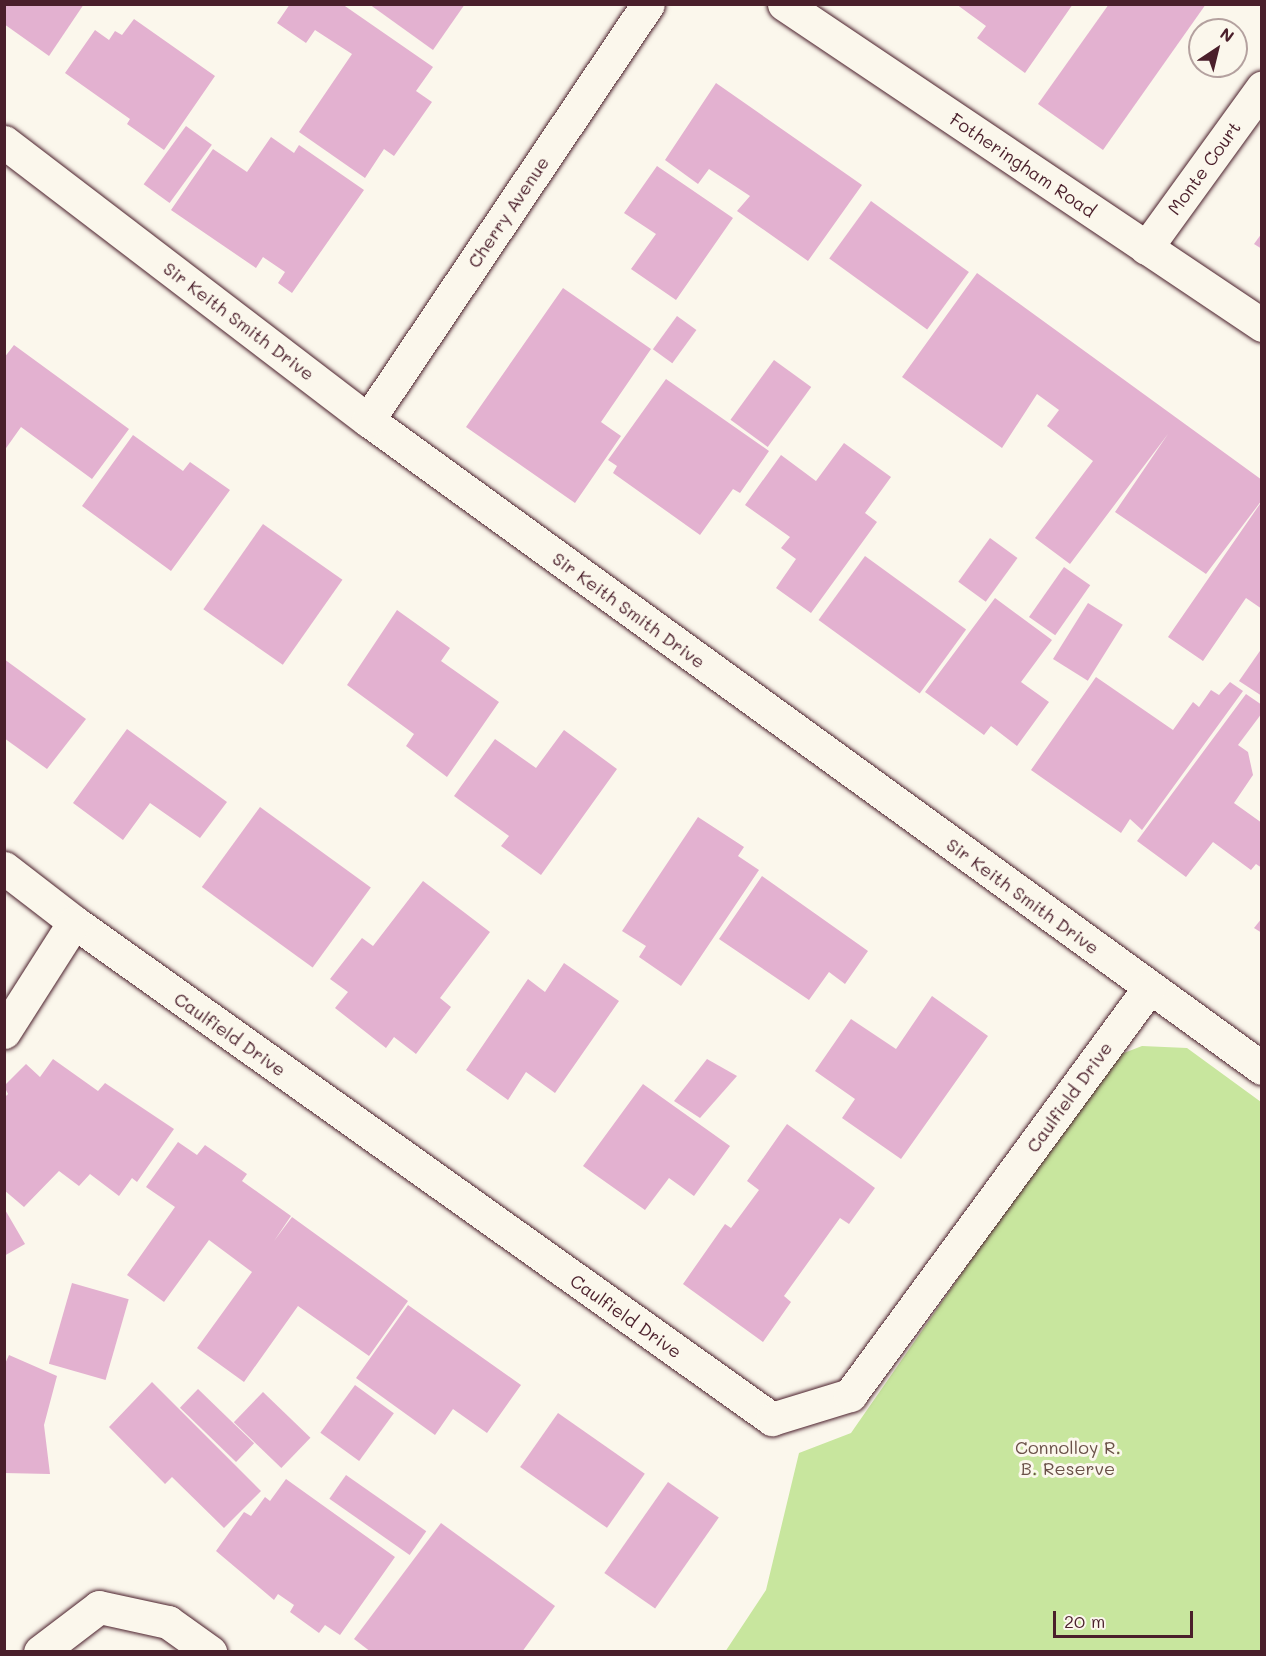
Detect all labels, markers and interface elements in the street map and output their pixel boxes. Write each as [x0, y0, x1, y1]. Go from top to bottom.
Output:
north arrow [1188, 18, 1248, 78]
text: N [1216, 22, 1238, 47]
street label: Fotheringham Road [946, 108, 1100, 222]
street label: Monte Court [1163, 117, 1245, 219]
street label: Cherry Avenue [463, 152, 553, 272]
street label: Sir Keith Smith Drive [159, 257, 319, 385]
street label: Sir Keith Smith Drive [549, 547, 709, 673]
street label: Sir Keith Smith Drive [943, 833, 1103, 959]
street label: Caulfield Drive [170, 987, 290, 1081]
street label: Caulfield Drive [1022, 1038, 1116, 1156]
street label: Caulfield Drive [566, 1269, 686, 1363]
park label: Connolloy R. B. Reserve [1015, 1437, 1121, 1480]
scale bar [1056, 1599, 1196, 1637]
text: 20 m [1064, 1609, 1105, 1633]

